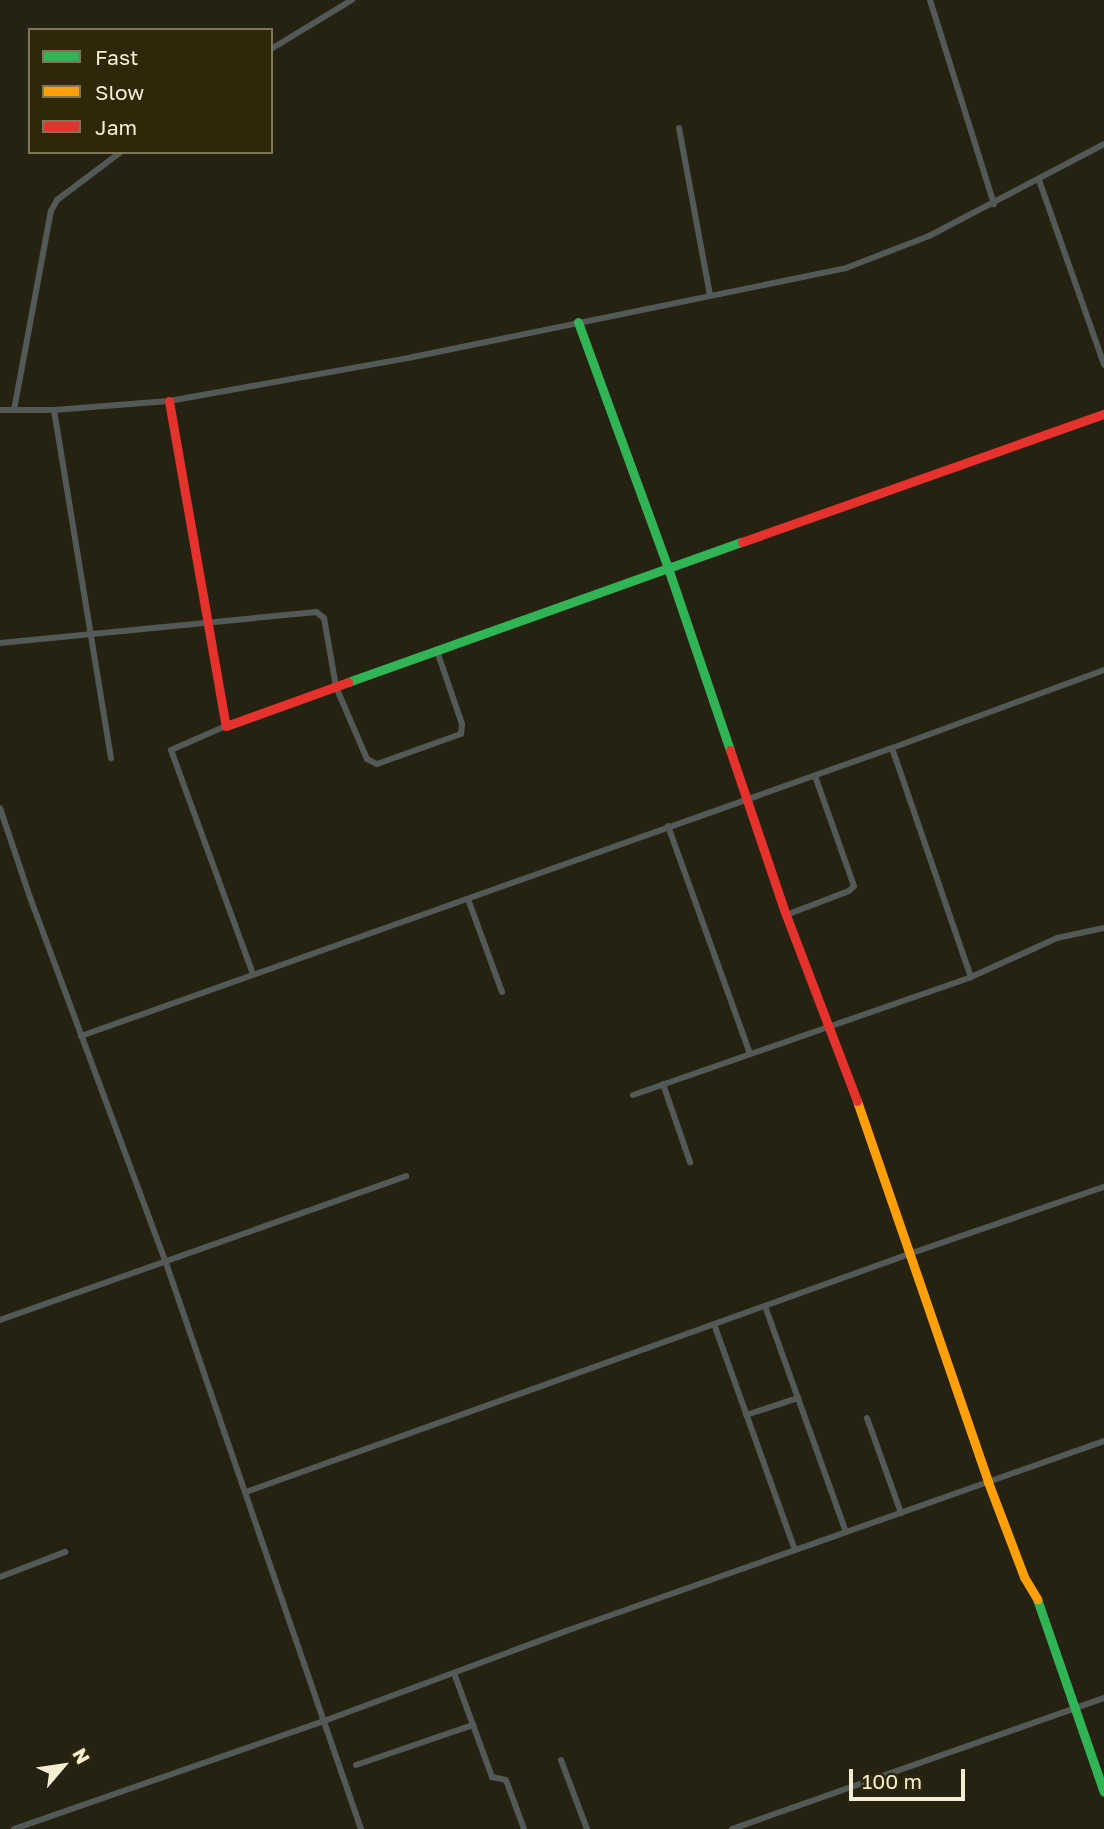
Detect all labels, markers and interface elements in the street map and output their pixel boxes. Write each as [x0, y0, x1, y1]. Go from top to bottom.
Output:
legend [28, 28, 273, 154]
text: Fast [95, 44, 138, 70]
text: Slow [95, 79, 144, 105]
text: Jam [95, 114, 137, 140]
north arrow [28, 1731, 98, 1801]
text: N [68, 1744, 95, 1767]
scale bar [852, 1756, 968, 1800]
text: 100 m [862, 1768, 922, 1794]

